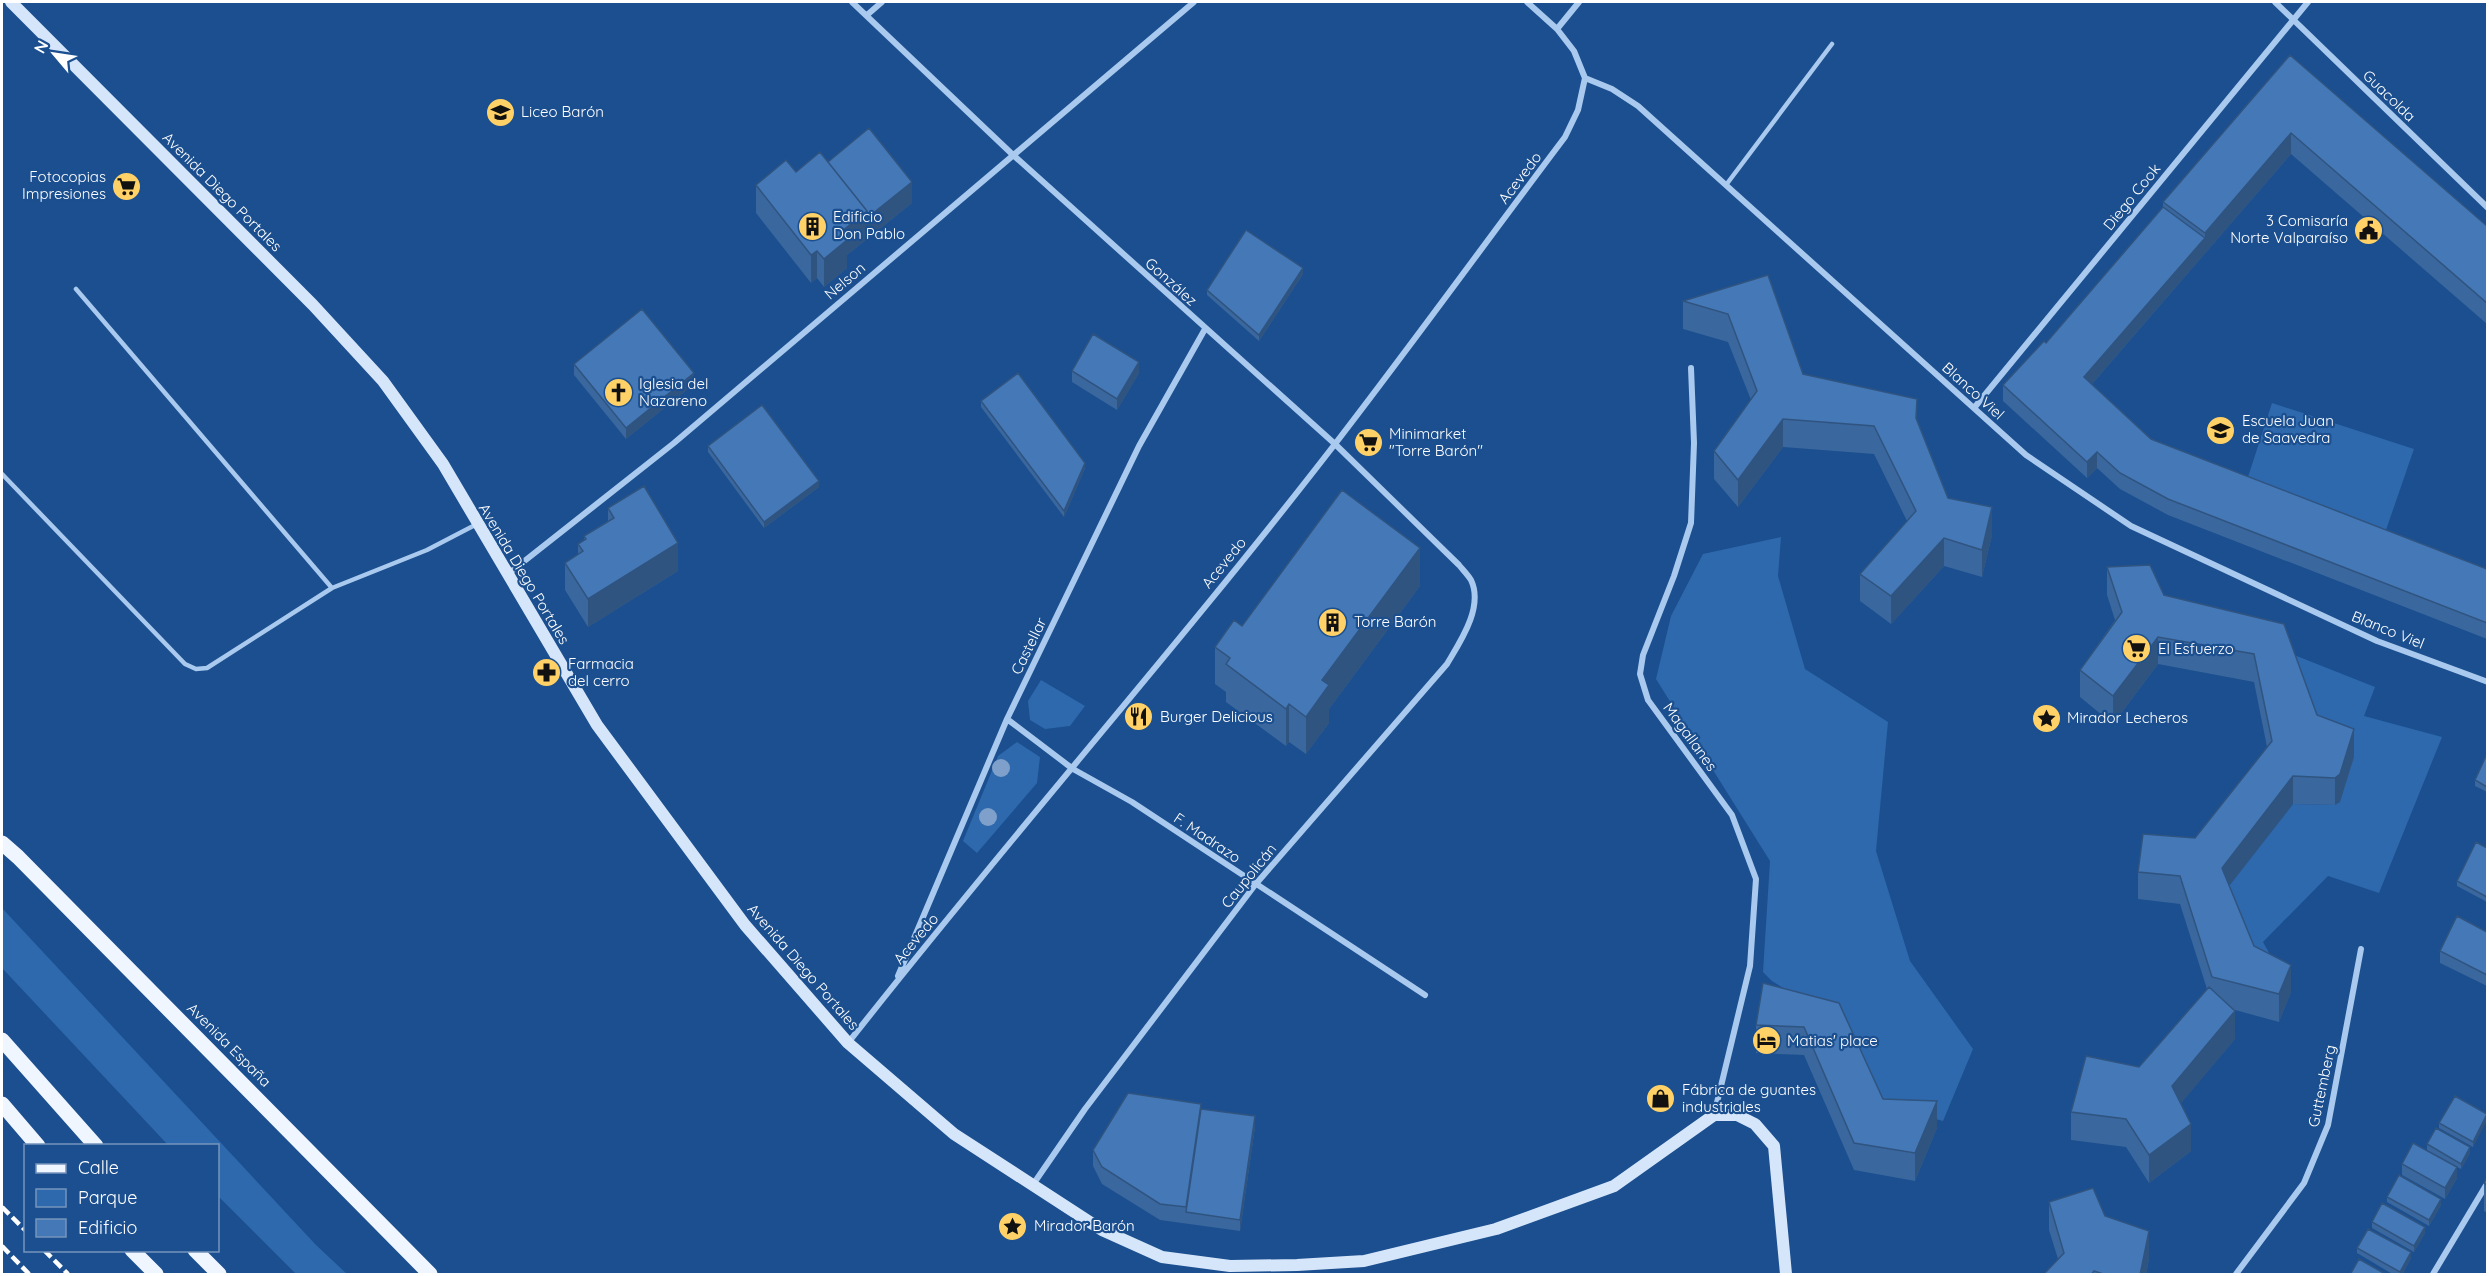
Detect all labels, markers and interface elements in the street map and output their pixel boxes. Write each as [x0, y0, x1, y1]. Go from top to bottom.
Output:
north arrow [24, 24, 84, 84]
text: N [29, 37, 52, 57]
street label: Guacolda [2359, 66, 2420, 126]
school or university icon: Liceo Barón [484, 96, 516, 128]
place label: Liceo Barón [521, 102, 604, 121]
street label: Avenida Diego Portales [159, 128, 286, 255]
street label: Acevedo [1494, 148, 1545, 208]
street label: Diego Cook [2099, 159, 2164, 234]
place label: Fotocopias Impresiones [22, 167, 106, 203]
supermarket icon: Fotocopias Impresiones [111, 170, 143, 202]
place label: Edificio Don Pablo [833, 207, 905, 243]
building icon: Edificio Don Pablo [796, 210, 828, 242]
place label: 3 Comisaría Norte Valparaíso [2230, 211, 2348, 247]
public building icon: 3 Comisaría Norte Valparaíso [2353, 214, 2385, 246]
street label: González [1141, 253, 1201, 310]
street label: Nelson [820, 258, 869, 303]
street label: Blanco Viel [1938, 358, 2008, 423]
place label: Iglesia del Nazareno [639, 374, 708, 410]
church icon: Iglesia del Nazareno [602, 377, 634, 409]
place label: Escuela Juan de Saavedra [2242, 411, 2334, 447]
school or university icon: Escuela Juan de Saavedra [2205, 414, 2237, 446]
place label: Minimarket "Torre Barón" [1389, 424, 1483, 460]
supermarket icon: Minimarket "Torre Barón" [1352, 427, 1384, 459]
street label: Avenida Diego Portales [475, 500, 574, 648]
street label: Acevedo [1197, 533, 1250, 592]
building icon: Torre Barón [1317, 606, 1349, 638]
street label: Blanco Viel [2349, 606, 2427, 653]
place label: Torre Barón [1354, 612, 1436, 631]
street label: Castellar [1007, 614, 1051, 677]
supermarket icon: El Esfuerzo [2121, 633, 2153, 665]
place label: El Esfuerzo [2158, 639, 2234, 658]
place label: Farmacia del cerro [568, 654, 634, 690]
pharmacy icon: Farmacia del cerro [531, 657, 563, 689]
street label: Magallanes [1659, 699, 1722, 775]
restaurant icon: Burger Delicious [1123, 701, 1155, 733]
place icon: Mirador Lecheros [2030, 702, 2062, 734]
place label: Burger Delicious [1160, 707, 1273, 726]
place label: Mirador Lecheros [2067, 708, 2188, 727]
street label: F. Madrazo [1170, 808, 1244, 867]
street label: Caupolicán [1217, 840, 1280, 912]
street label: Avenida Diego Portales [743, 900, 863, 1034]
street label: Acevedo [889, 909, 942, 968]
street label: Avenida España [183, 999, 275, 1091]
hotel icon: Matias' place [1750, 1025, 1782, 1057]
place label: Matias' place [1787, 1031, 1878, 1050]
street label: Guttemberg [2304, 1043, 2340, 1129]
place label: Fábrica de guantes industriales [1682, 1080, 1816, 1116]
shop icon: Fábrica de guantes industriales [1645, 1083, 1677, 1115]
legend [24, 1144, 219, 1252]
text: Calle [78, 1156, 119, 1179]
text: Parque [78, 1186, 137, 1209]
place icon: Mirador Barón [997, 1210, 1029, 1242]
text: Edificio [78, 1216, 137, 1239]
place label: Mirador Barón [1034, 1216, 1135, 1235]

